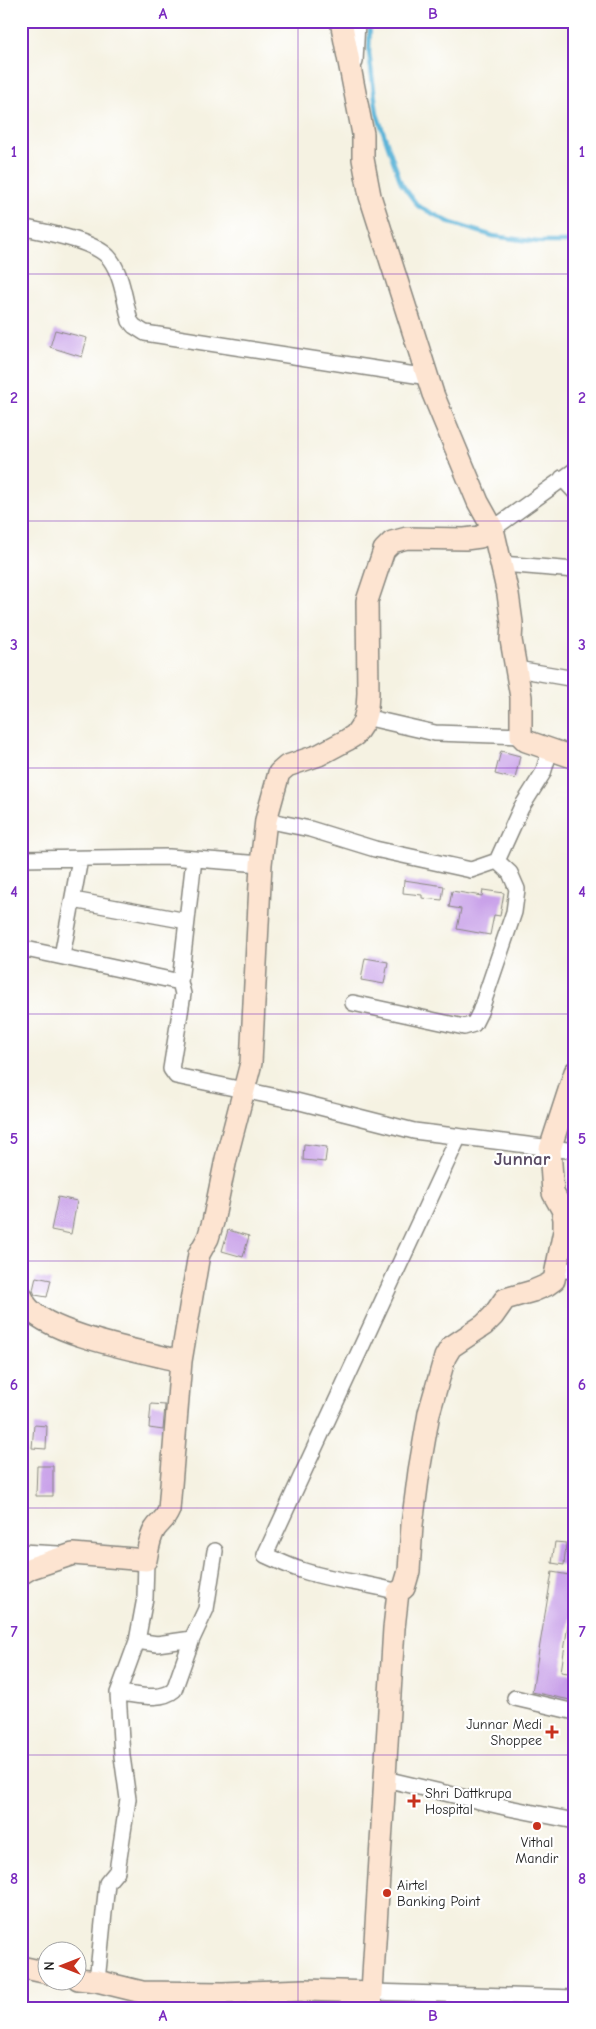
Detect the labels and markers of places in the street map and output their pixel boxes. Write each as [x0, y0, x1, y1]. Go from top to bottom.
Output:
place label: Junnar Medi Shoppee [466, 1716, 542, 1749]
marker: Junnar Medi Shoppee [546, 1726, 558, 1738]
place label: Shri Dattkrupa Hospital [425, 1785, 512, 1818]
marker: Shri Dattkrupa Hospital [407, 1794, 421, 1808]
marker: Vithal Mandir [531, 1820, 543, 1832]
place label: Vithal Mandir [516, 1834, 559, 1867]
place label: Airtel Banking Point [397, 1877, 481, 1910]
marker: Airtel Banking Point [381, 1887, 393, 1899]

